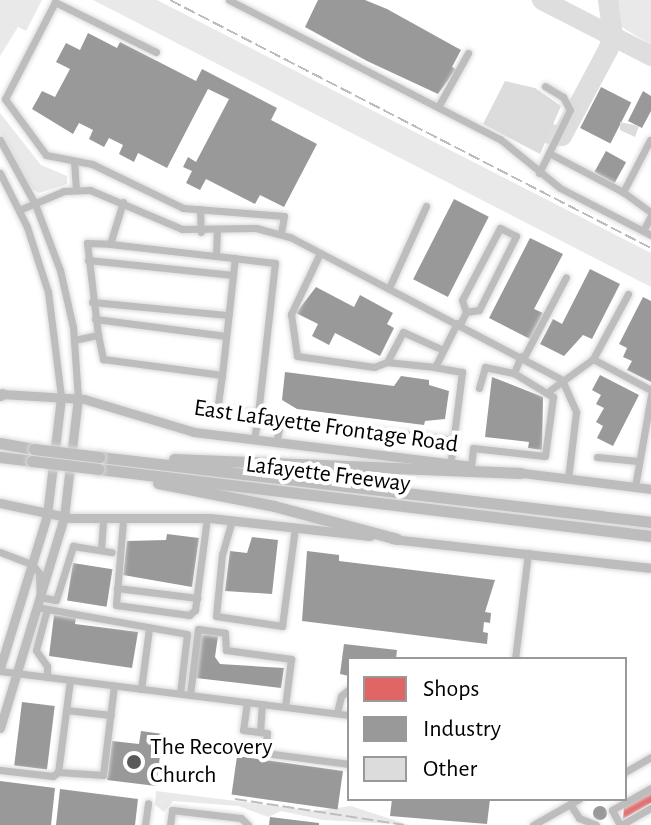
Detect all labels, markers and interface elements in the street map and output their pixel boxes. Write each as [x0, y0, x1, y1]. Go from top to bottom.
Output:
street label: East Lafayette Frontage Road [192, 394, 460, 460]
street label: Lafayette Freeway [244, 451, 412, 499]
legend [347, 657, 627, 801]
text: Shops [423, 677, 479, 701]
text: Industry [423, 717, 501, 741]
place label: The Recovery Church [150, 734, 272, 790]
marker: The Recovery Church [125, 753, 143, 771]
text: Other [423, 757, 477, 781]

